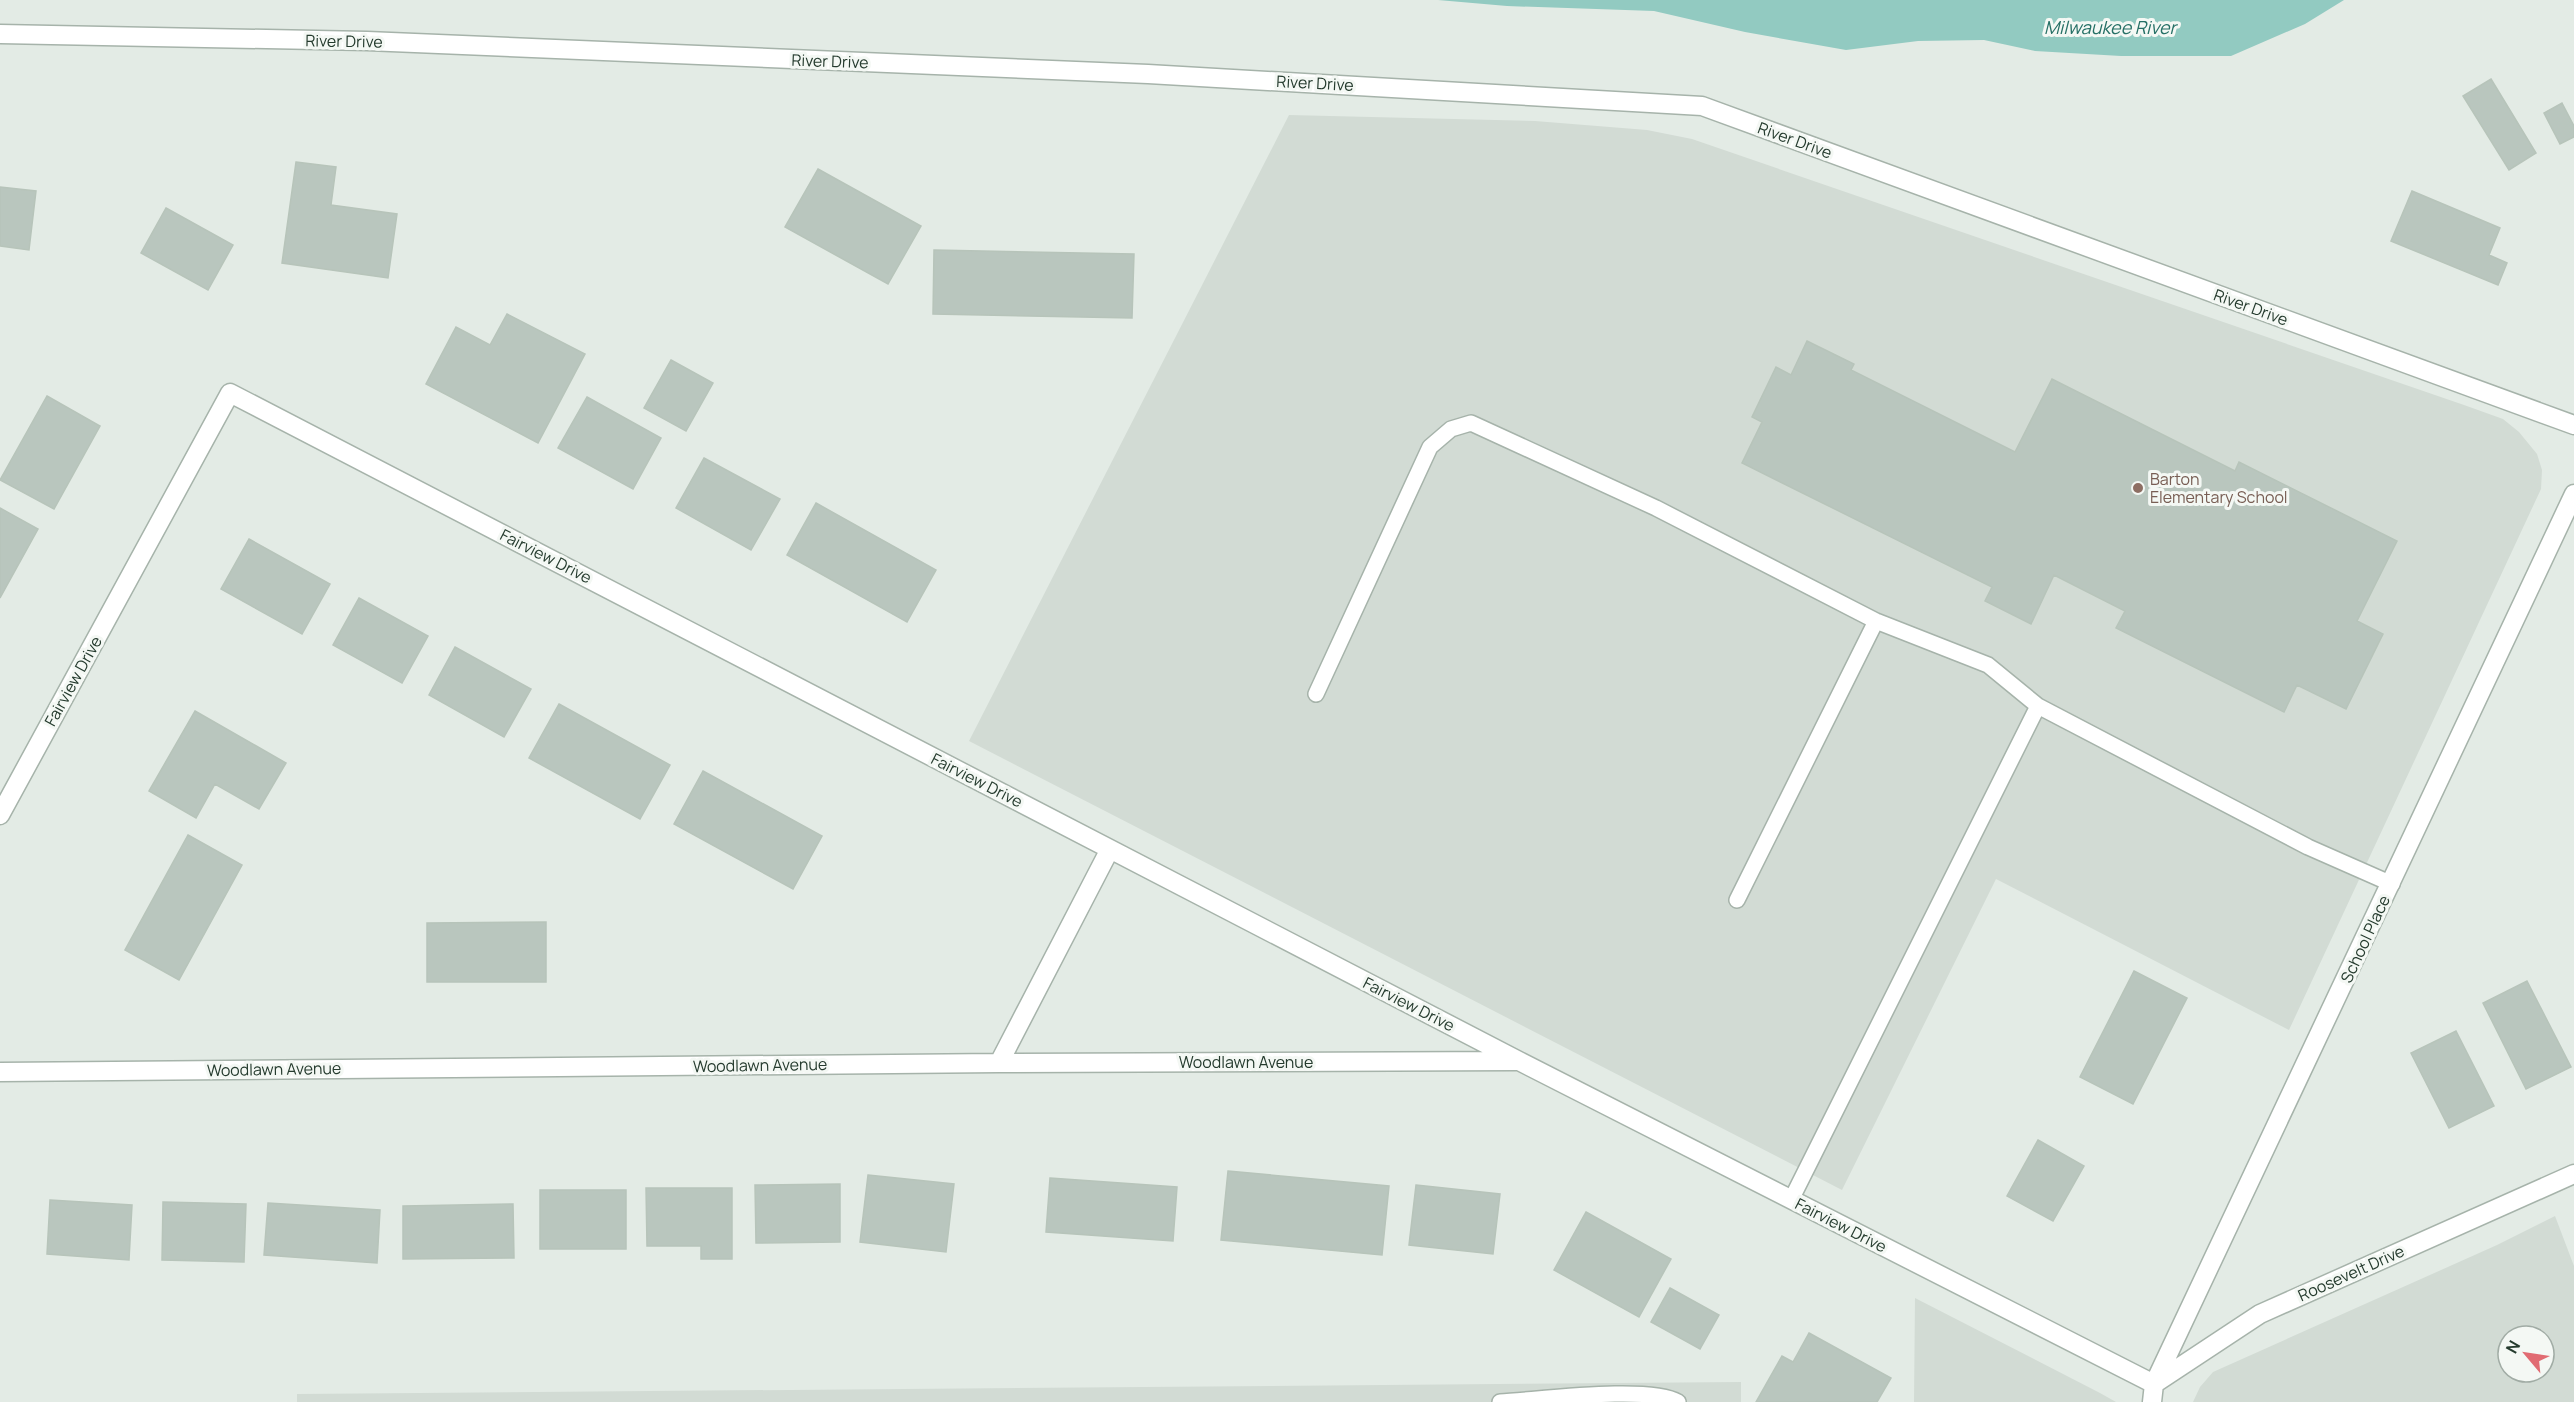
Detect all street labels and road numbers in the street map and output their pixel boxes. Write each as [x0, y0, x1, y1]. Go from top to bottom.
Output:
street label: River Drive [305, 29, 383, 53]
street label: River Drive [791, 49, 869, 73]
street label: River Drive [1276, 70, 1354, 96]
street label: River Drive [1755, 116, 1835, 164]
street label: River Drive [2211, 283, 2291, 331]
street label: Fairview Drive [496, 524, 596, 588]
street label: Fairview Drive [39, 632, 107, 730]
street label: Fairview Drive [927, 748, 1027, 812]
street label: School Place [2335, 892, 2395, 986]
street label: Fairview Drive [1359, 972, 1459, 1036]
street label: Woodlawn Avenue [1179, 1051, 1313, 1073]
street label: Woodlawn Avenue [693, 1053, 827, 1077]
street label: Woodlawn Avenue [207, 1057, 341, 1081]
street label: Fairview Drive [1791, 1193, 1891, 1257]
street label: Roosevelt Drive [2294, 1240, 2408, 1306]

